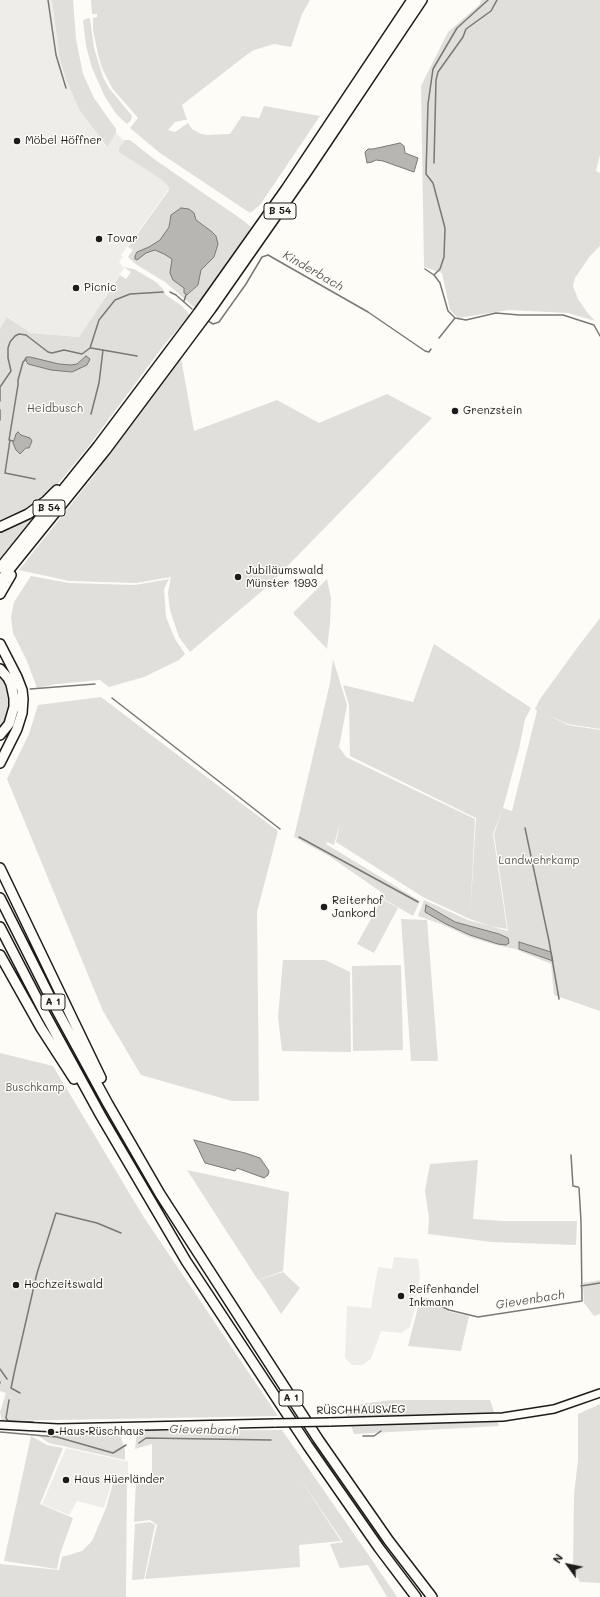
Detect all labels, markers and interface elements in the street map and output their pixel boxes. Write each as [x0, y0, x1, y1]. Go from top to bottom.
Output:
place label: Möbel Höffner [25, 134, 102, 148]
marker: Möbel Höffner [12, 136, 22, 146]
road number: B 54 [264, 203, 296, 219]
place label: Tovar [107, 232, 138, 246]
marker: Tovar [94, 234, 104, 244]
water label: Kinderbach [280, 248, 346, 294]
place label: Picnic [84, 281, 116, 295]
marker: Picnic [71, 283, 81, 293]
park label: Heidbusch [27, 402, 83, 416]
place label: Grenzstein [463, 404, 522, 418]
marker: Grenzstein [450, 406, 460, 416]
road number: B 54 [33, 500, 65, 516]
place label: Jubiläumswald Münster 1993 [246, 564, 323, 590]
marker: Jubiläumswald Münster 1993 [233, 572, 243, 582]
park label: Landwehrkamp [498, 854, 580, 868]
place label: Reiterhof Jankord [332, 894, 383, 920]
marker: Reiterhof Jankord [319, 902, 329, 912]
road number: A 1 [41, 994, 65, 1010]
park label: Buschkamp [5, 1081, 65, 1095]
place label: Hochzeitswald [24, 1278, 103, 1292]
marker: Hochzeitswald [11, 1280, 21, 1290]
place label: Reifenhandel Inkmann [409, 1283, 479, 1309]
water label: Gievenbach [495, 1287, 565, 1313]
marker: Reifenhandel Inkmann [396, 1291, 406, 1301]
road number: A 1 [279, 1390, 303, 1406]
street label: RÜSCHHAUSWEG [316, 1403, 406, 1417]
water label: Gievenbach [169, 1422, 239, 1438]
place label: Haus Rüschhaus [59, 1425, 144, 1439]
marker: Haus Rüschhaus [46, 1427, 56, 1437]
place label: Haus Hüerländer [74, 1473, 165, 1487]
marker: Haus Hüerländer [61, 1475, 71, 1485]
north arrow [548, 1545, 588, 1585]
text: N [549, 1551, 566, 1566]

